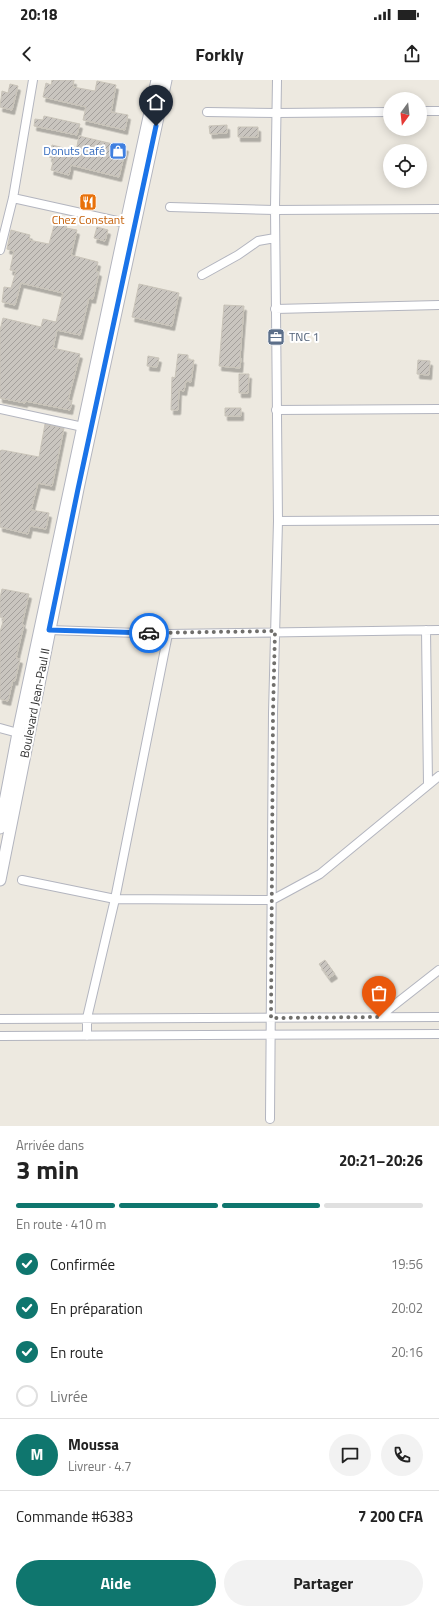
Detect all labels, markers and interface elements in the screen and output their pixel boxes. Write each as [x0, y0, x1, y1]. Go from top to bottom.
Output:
text: 20:18 [20, 3, 57, 26]
text: Forkly [195, 41, 244, 68]
icon: back [16, 43, 38, 65]
icon: share [401, 43, 423, 65]
pin [139, 85, 173, 126]
icon: home [145, 91, 167, 113]
north arrow [383, 92, 427, 136]
map controls [383, 92, 427, 188]
place label: Donuts Café [43, 141, 105, 160]
shop icon: Donuts Café [108, 141, 128, 161]
button: locate [383, 144, 427, 188]
restaurant icon: Chez Constant [78, 192, 98, 212]
place label: Chez Constant [52, 210, 125, 229]
office icon: TNC 1 [266, 327, 286, 347]
place label: TNC 1 [289, 327, 319, 346]
courier [129, 613, 169, 653]
icon: car [138, 622, 160, 644]
street label: Boulevard Jean-Paul II [15, 646, 54, 759]
pin [362, 976, 396, 1017]
icon: bag [368, 982, 390, 1004]
text: Arrivée dans [16, 1135, 84, 1155]
text: 20:21–20:26 [339, 1149, 423, 1172]
text: 3 min [16, 1150, 79, 1189]
text: En route · 410 m [16, 1214, 106, 1234]
icon: check [16, 1253, 38, 1275]
text: Confirmée [50, 1253, 115, 1276]
text: 19:56 [391, 1254, 423, 1274]
icon: check [16, 1297, 38, 1319]
text: En préparation [50, 1297, 143, 1320]
text: 20:02 [391, 1298, 423, 1318]
icon: check [16, 1341, 38, 1363]
text: En route [50, 1341, 103, 1364]
text: 20:16 [391, 1342, 423, 1362]
text: Livrée [50, 1385, 88, 1408]
text: Moussa [68, 1433, 119, 1456]
button: chat [329, 1434, 371, 1476]
button: phone [381, 1434, 423, 1476]
text: M [31, 1443, 43, 1466]
text: Livreur · 4.7 [68, 1456, 132, 1476]
text: Commande #6383 [16, 1505, 133, 1528]
text: 7 200 CFA [358, 1505, 423, 1528]
button: Aide [16, 1560, 216, 1606]
button: Partager [224, 1560, 423, 1606]

